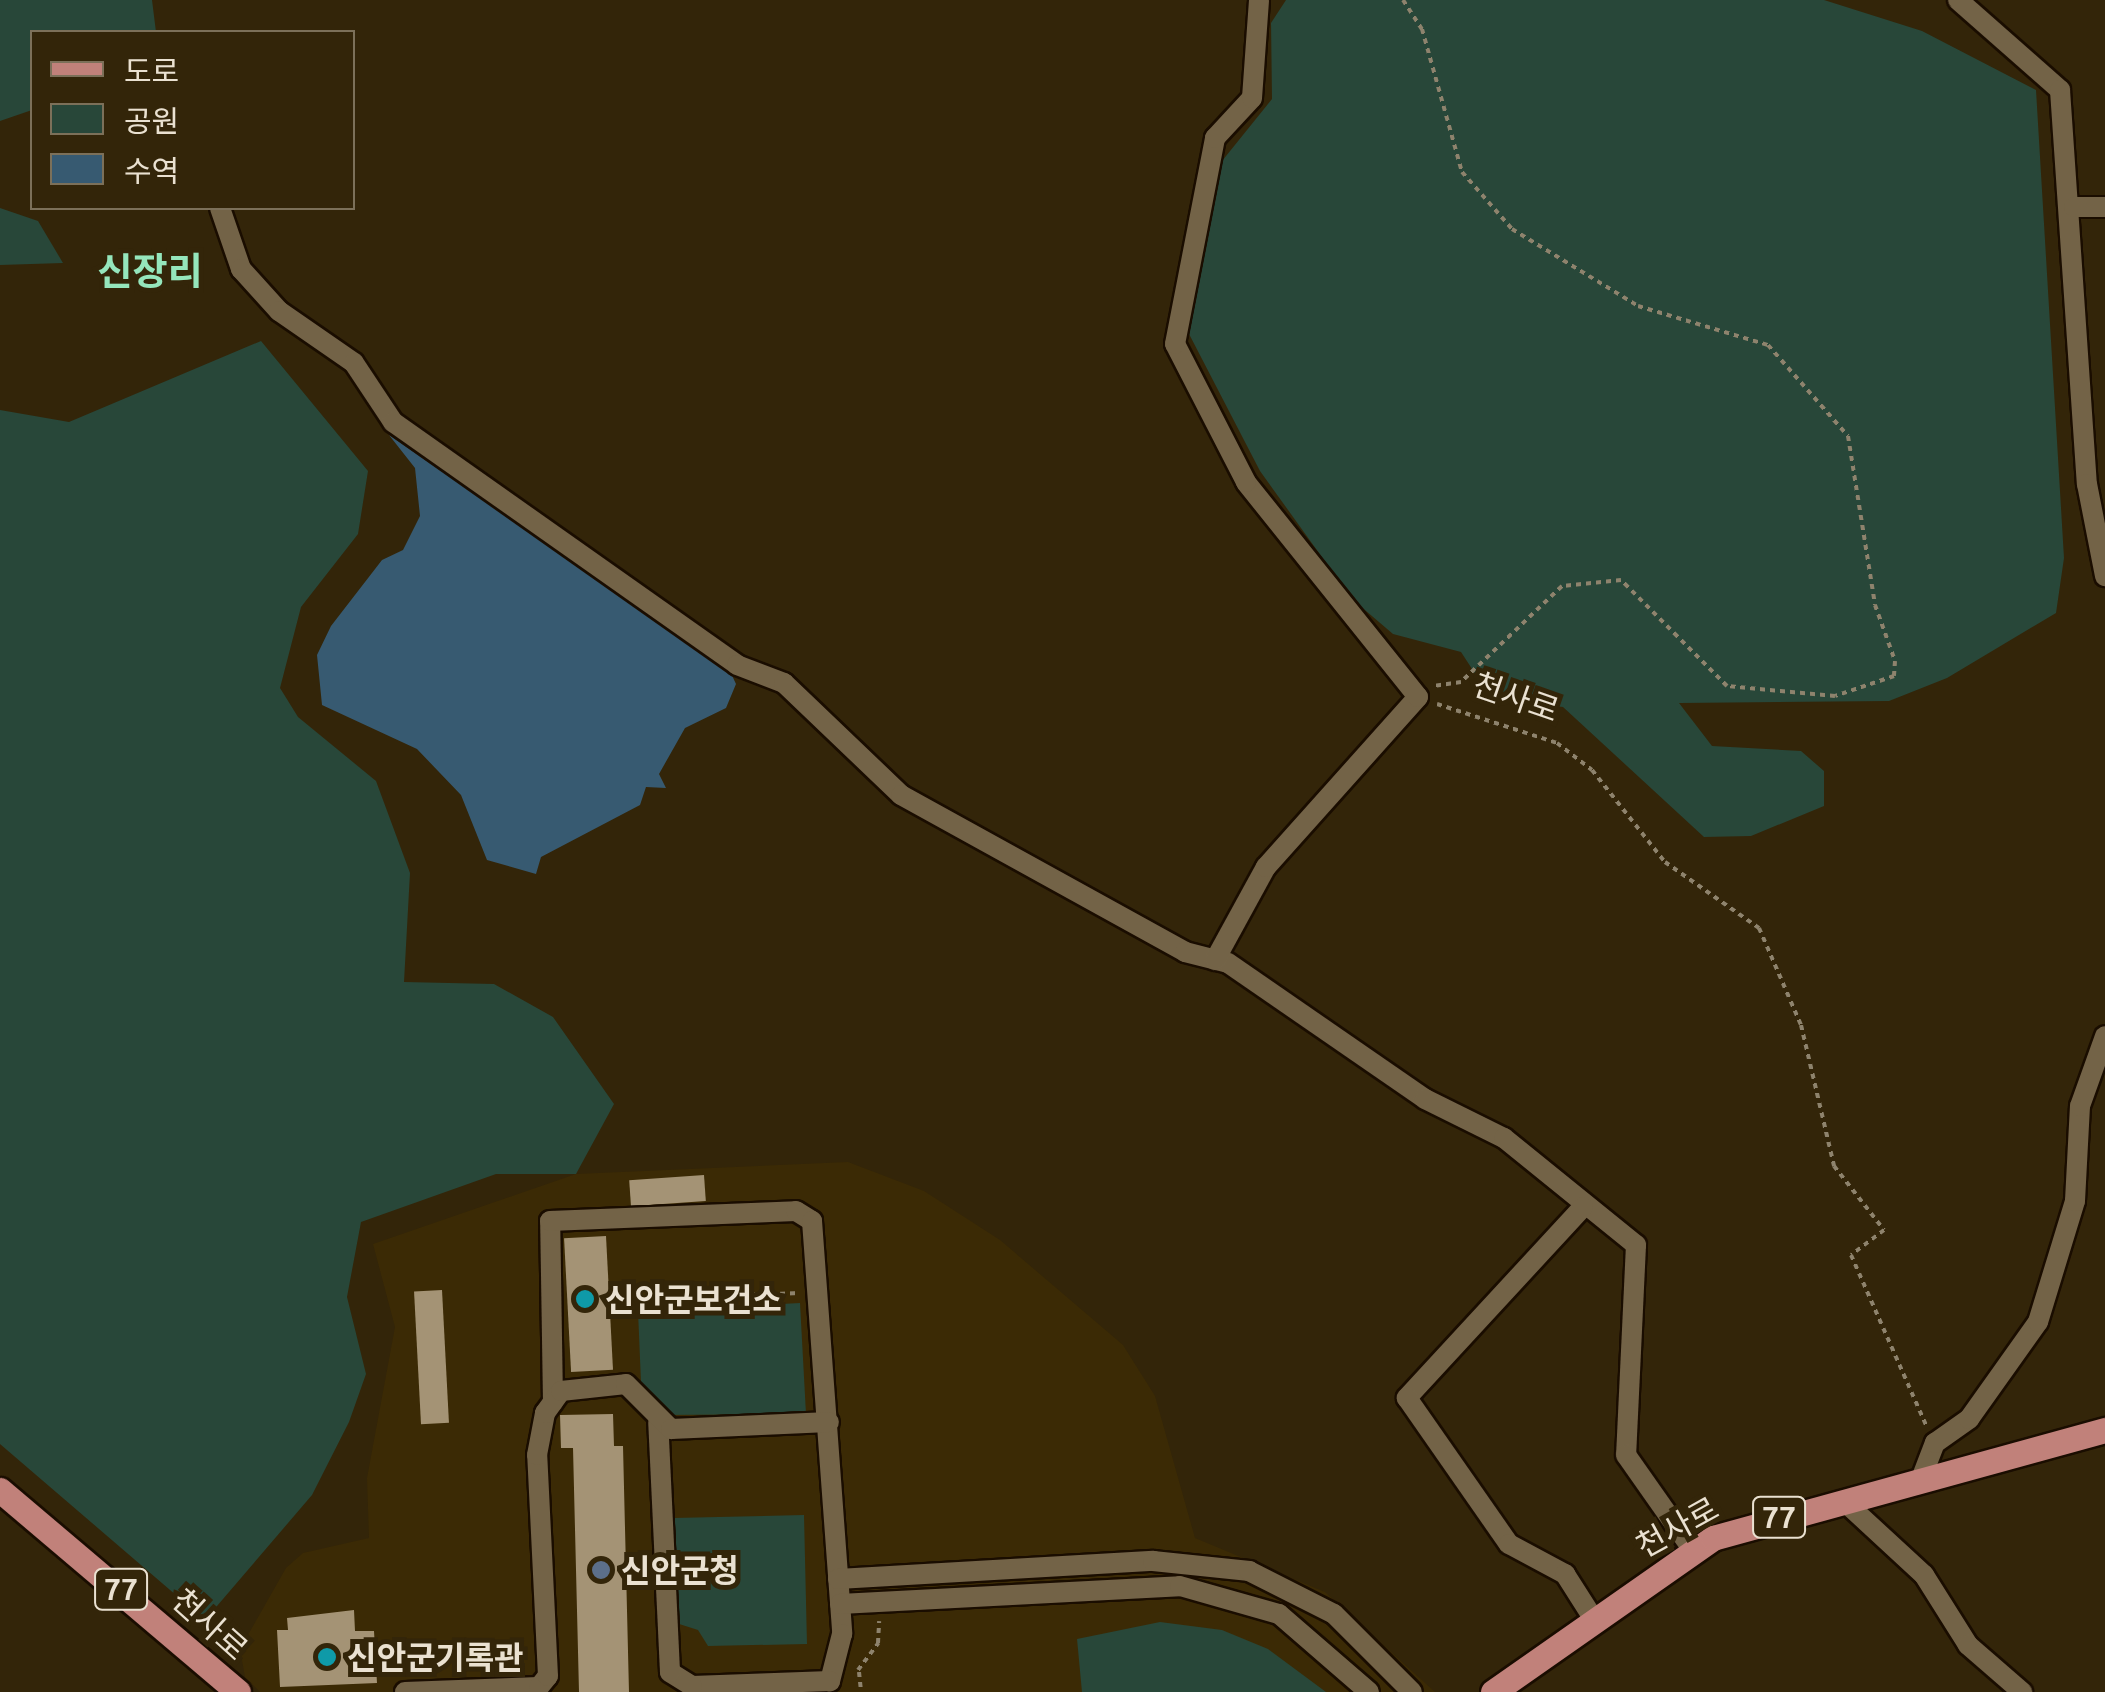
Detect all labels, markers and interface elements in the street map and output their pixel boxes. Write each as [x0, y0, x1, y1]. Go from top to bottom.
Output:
legend [30, 30, 355, 210]
text: 도로 [124, 54, 179, 88]
text: 공원 [124, 104, 179, 138]
text: 수역 [124, 154, 179, 188]
district label: 신장리 [98, 249, 202, 295]
street label: 천사로 [1468, 664, 1564, 730]
place label: 신안군보건소 [605, 1280, 782, 1318]
marker: 신안군보건소 [574, 1288, 596, 1310]
street label: 천사로 [1629, 1489, 1725, 1565]
road number: 77 [1752, 1492, 1806, 1542]
place label: 신안군청 [621, 1551, 739, 1589]
marker: 신안군청 [590, 1559, 612, 1581]
road number: 77 [94, 1564, 148, 1614]
street label: 천사로 [164, 1580, 256, 1668]
place label: 신안군기록관 [347, 1638, 524, 1676]
marker: 신안군기록관 [316, 1646, 338, 1668]

